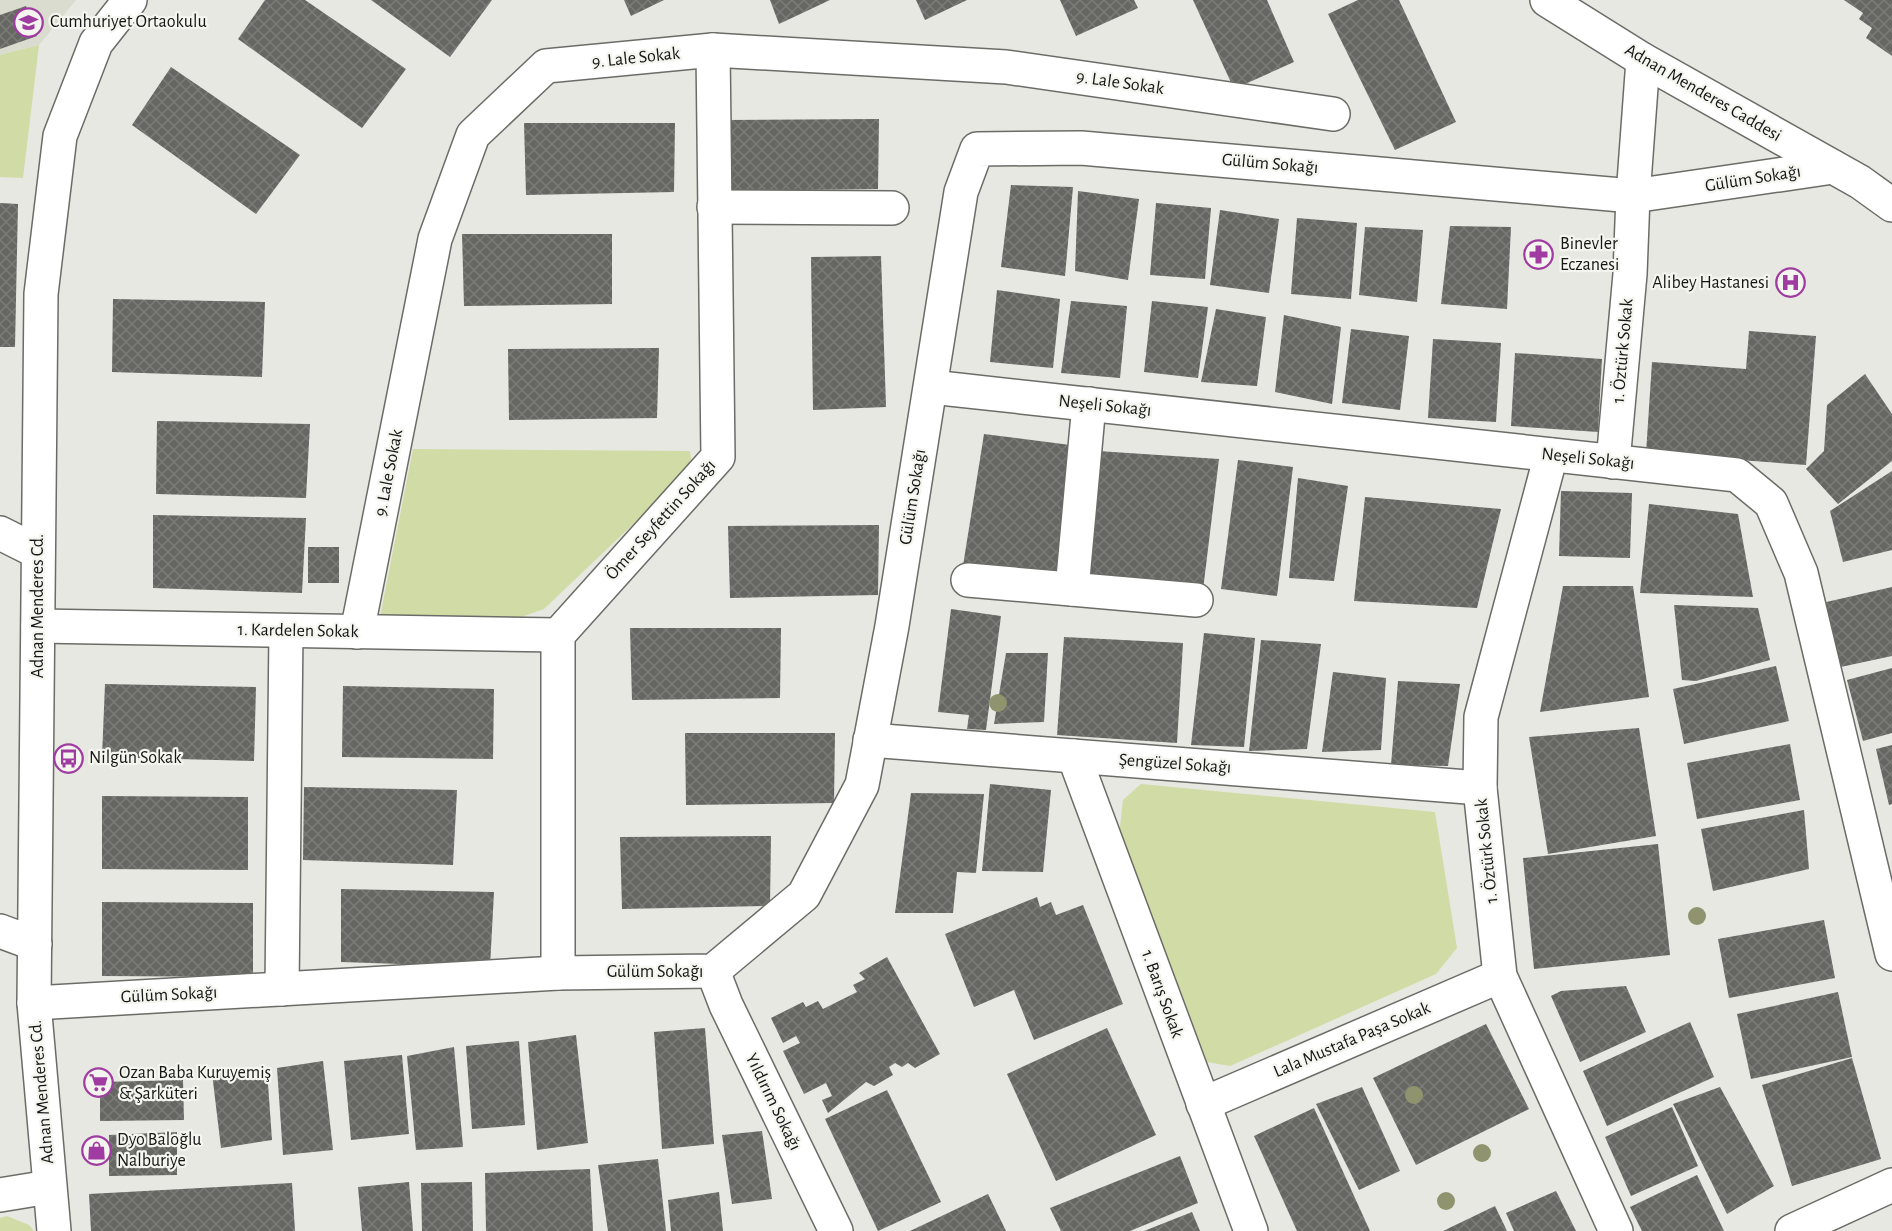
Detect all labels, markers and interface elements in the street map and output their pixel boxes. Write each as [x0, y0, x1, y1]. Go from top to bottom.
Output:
school or university icon: Cumhuriyet Ortaokulu [13, 6, 45, 38]
place label: Cumhuriyet Ortaokulu [50, 13, 207, 31]
street label: Adnan Menderes Caddesi [1622, 41, 1784, 145]
street label: 9. Lale Sokak [591, 44, 682, 72]
street label: 9. Lale Sokak [1075, 68, 1166, 98]
street label: Gülüm Sokağı [1221, 151, 1319, 177]
street label: Gülüm Sokağı [1704, 163, 1802, 195]
place label: Binevler Eczanesi [1560, 235, 1619, 274]
pharmacy icon: Binevler Eczanesi [1523, 238, 1555, 270]
hospital icon: Alibey Hastanesi [1774, 267, 1806, 299]
place label: Alibey Hastanesi [1652, 274, 1769, 292]
street label: 1. Öztürk Sokak [1607, 297, 1637, 404]
street label: Neşeli Sokağı [1058, 392, 1152, 420]
street label: 9. Lale Sokak [372, 427, 406, 518]
street label: Neşeli Sokağı [1541, 445, 1635, 473]
street label: Gülüm Sokağı [897, 448, 929, 546]
street label: Ömer Seyfettin Sokağı [601, 455, 719, 584]
street label: Adnan Menderes Cd. [29, 534, 47, 678]
street label: 1. Kardelen Sokak [237, 621, 359, 641]
bus stop icon: Nilgün Sokak [52, 742, 84, 774]
place label: Nilgün Sokak [89, 749, 182, 767]
street label: Şengüzel Sokağı [1118, 751, 1232, 777]
street label: 1. Öztürk Sokak [1470, 797, 1501, 904]
street label: 1. Barış Sokak [1138, 948, 1187, 1041]
street label: Gülüm Sokağı [607, 963, 703, 981]
street label: Gülüm Sokağı [120, 983, 218, 1007]
street label: Lala Mustafa Paşa Sokak [1271, 999, 1434, 1081]
street label: Adnan Menderes Cd. [27, 1019, 57, 1165]
street label: Yıldırım Sokağı [742, 1051, 804, 1153]
place label: Ozan Baba Kuruyemiş & Şarküteri [119, 1064, 271, 1103]
supermarket icon: Ozan Baba Kuruyemiş & Şarküteri [82, 1067, 114, 1099]
place label: Dyo Baloğlu Nalburiye [117, 1131, 202, 1170]
shop icon: Dyo Baloğlu Nalburiye [80, 1134, 112, 1166]

